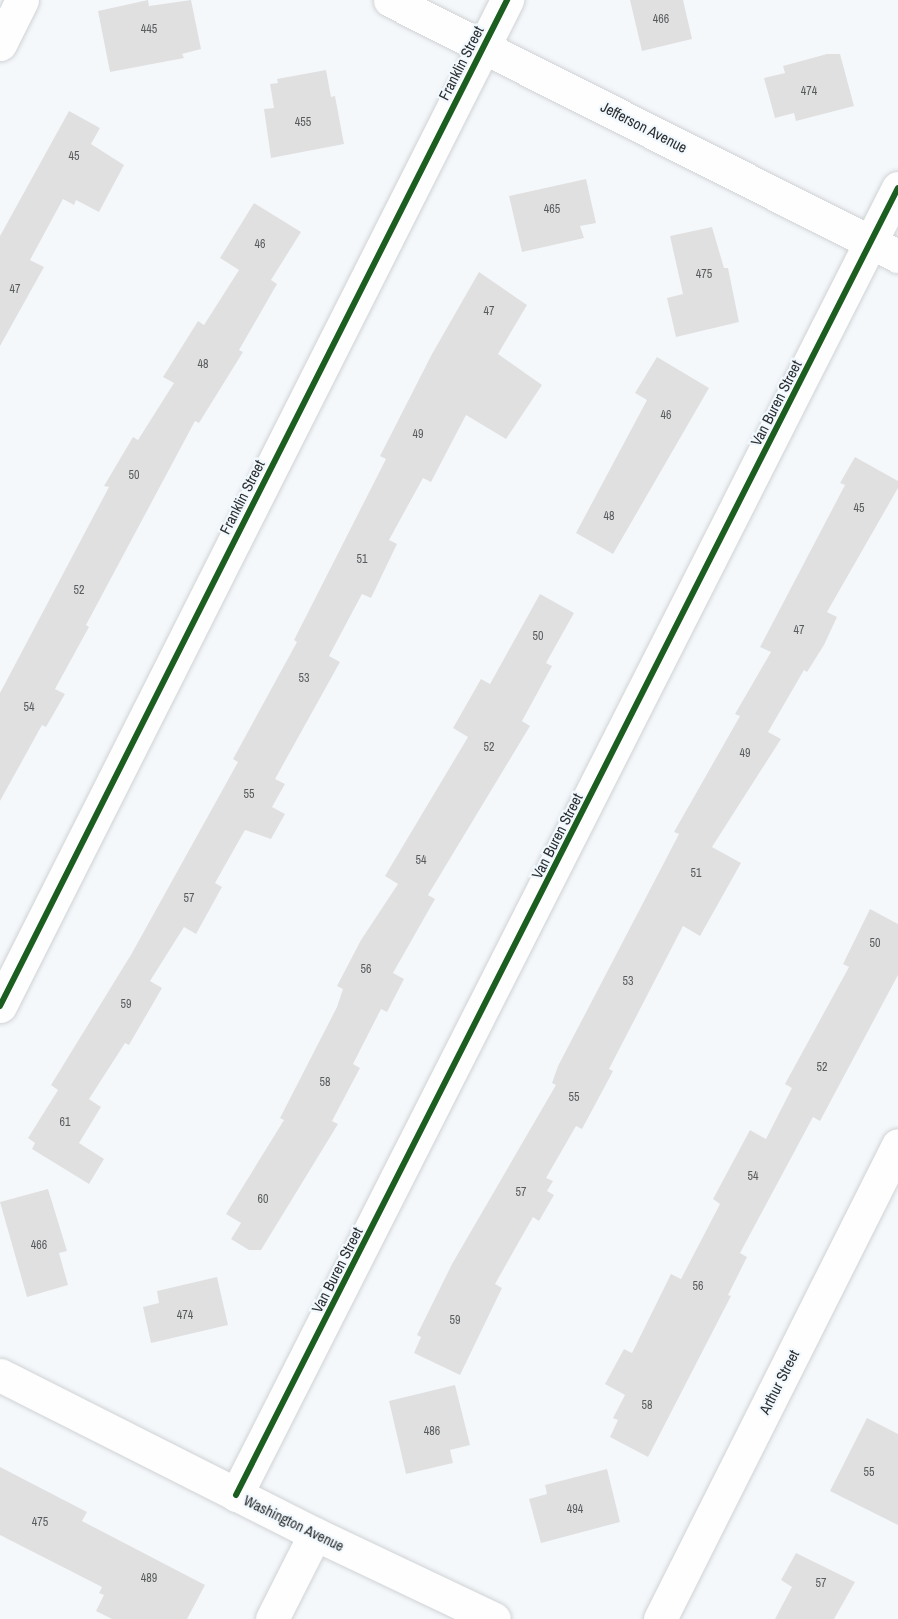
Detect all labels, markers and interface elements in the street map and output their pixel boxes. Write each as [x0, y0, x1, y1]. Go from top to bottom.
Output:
house number: 466 [653, 13, 669, 27]
house number: 445 [141, 23, 157, 37]
street label: Franklin Street [435, 23, 487, 103]
house number: 474 [801, 85, 817, 99]
street label: Jefferson Avenue [597, 97, 691, 157]
house number: 455 [295, 116, 311, 130]
house number: 45 [69, 150, 79, 164]
house number: 465 [544, 203, 560, 217]
house number: 46 [255, 238, 265, 252]
house number: 475 [696, 268, 712, 282]
house number: 47 [10, 283, 20, 297]
house number: 47 [484, 305, 494, 319]
street label: Van Buren Street [747, 357, 805, 449]
house number: 48 [198, 358, 208, 372]
house number: 46 [661, 409, 671, 423]
house number: 49 [413, 428, 423, 442]
street label: Franklin Street [216, 457, 268, 537]
house number: 50 [129, 469, 139, 483]
house number: 45 [854, 502, 864, 516]
house number: 48 [604, 510, 614, 524]
house number: 51 [357, 553, 367, 567]
house number: 52 [74, 584, 84, 598]
house number: 47 [794, 624, 804, 638]
house number: 50 [533, 630, 543, 644]
house number: 53 [299, 672, 309, 686]
house number: 54 [24, 701, 34, 715]
house number: 52 [484, 741, 494, 755]
house number: 49 [740, 747, 750, 761]
house number: 55 [244, 788, 254, 802]
street label: Van Buren Street [528, 790, 586, 882]
house number: 54 [416, 854, 426, 868]
house number: 51 [691, 867, 701, 881]
house number: 57 [184, 892, 194, 906]
house number: 50 [870, 937, 880, 951]
house number: 56 [361, 963, 371, 977]
house number: 53 [623, 975, 633, 989]
house number: 59 [121, 998, 131, 1012]
house number: 52 [817, 1061, 827, 1075]
house number: 58 [320, 1076, 330, 1090]
house number: 55 [569, 1091, 579, 1105]
house number: 61 [60, 1116, 70, 1130]
house number: 54 [748, 1170, 758, 1184]
house number: 57 [516, 1186, 526, 1200]
house number: 60 [258, 1193, 268, 1207]
street label: Van Buren Street [308, 1224, 366, 1316]
house number: 466 [31, 1239, 47, 1253]
house number: 56 [693, 1280, 703, 1294]
house number: 474 [177, 1309, 193, 1323]
house number: 59 [450, 1314, 460, 1328]
street label: Arthur Street [755, 1347, 803, 1417]
house number: 58 [642, 1399, 652, 1413]
house number: 486 [424, 1425, 440, 1439]
house number: 55 [864, 1466, 874, 1480]
street label: Washington Avenue [241, 1491, 347, 1555]
house number: 494 [567, 1503, 583, 1517]
house number: 475 [32, 1516, 48, 1530]
house number: 489 [141, 1572, 157, 1586]
house number: 57 [816, 1577, 826, 1591]

